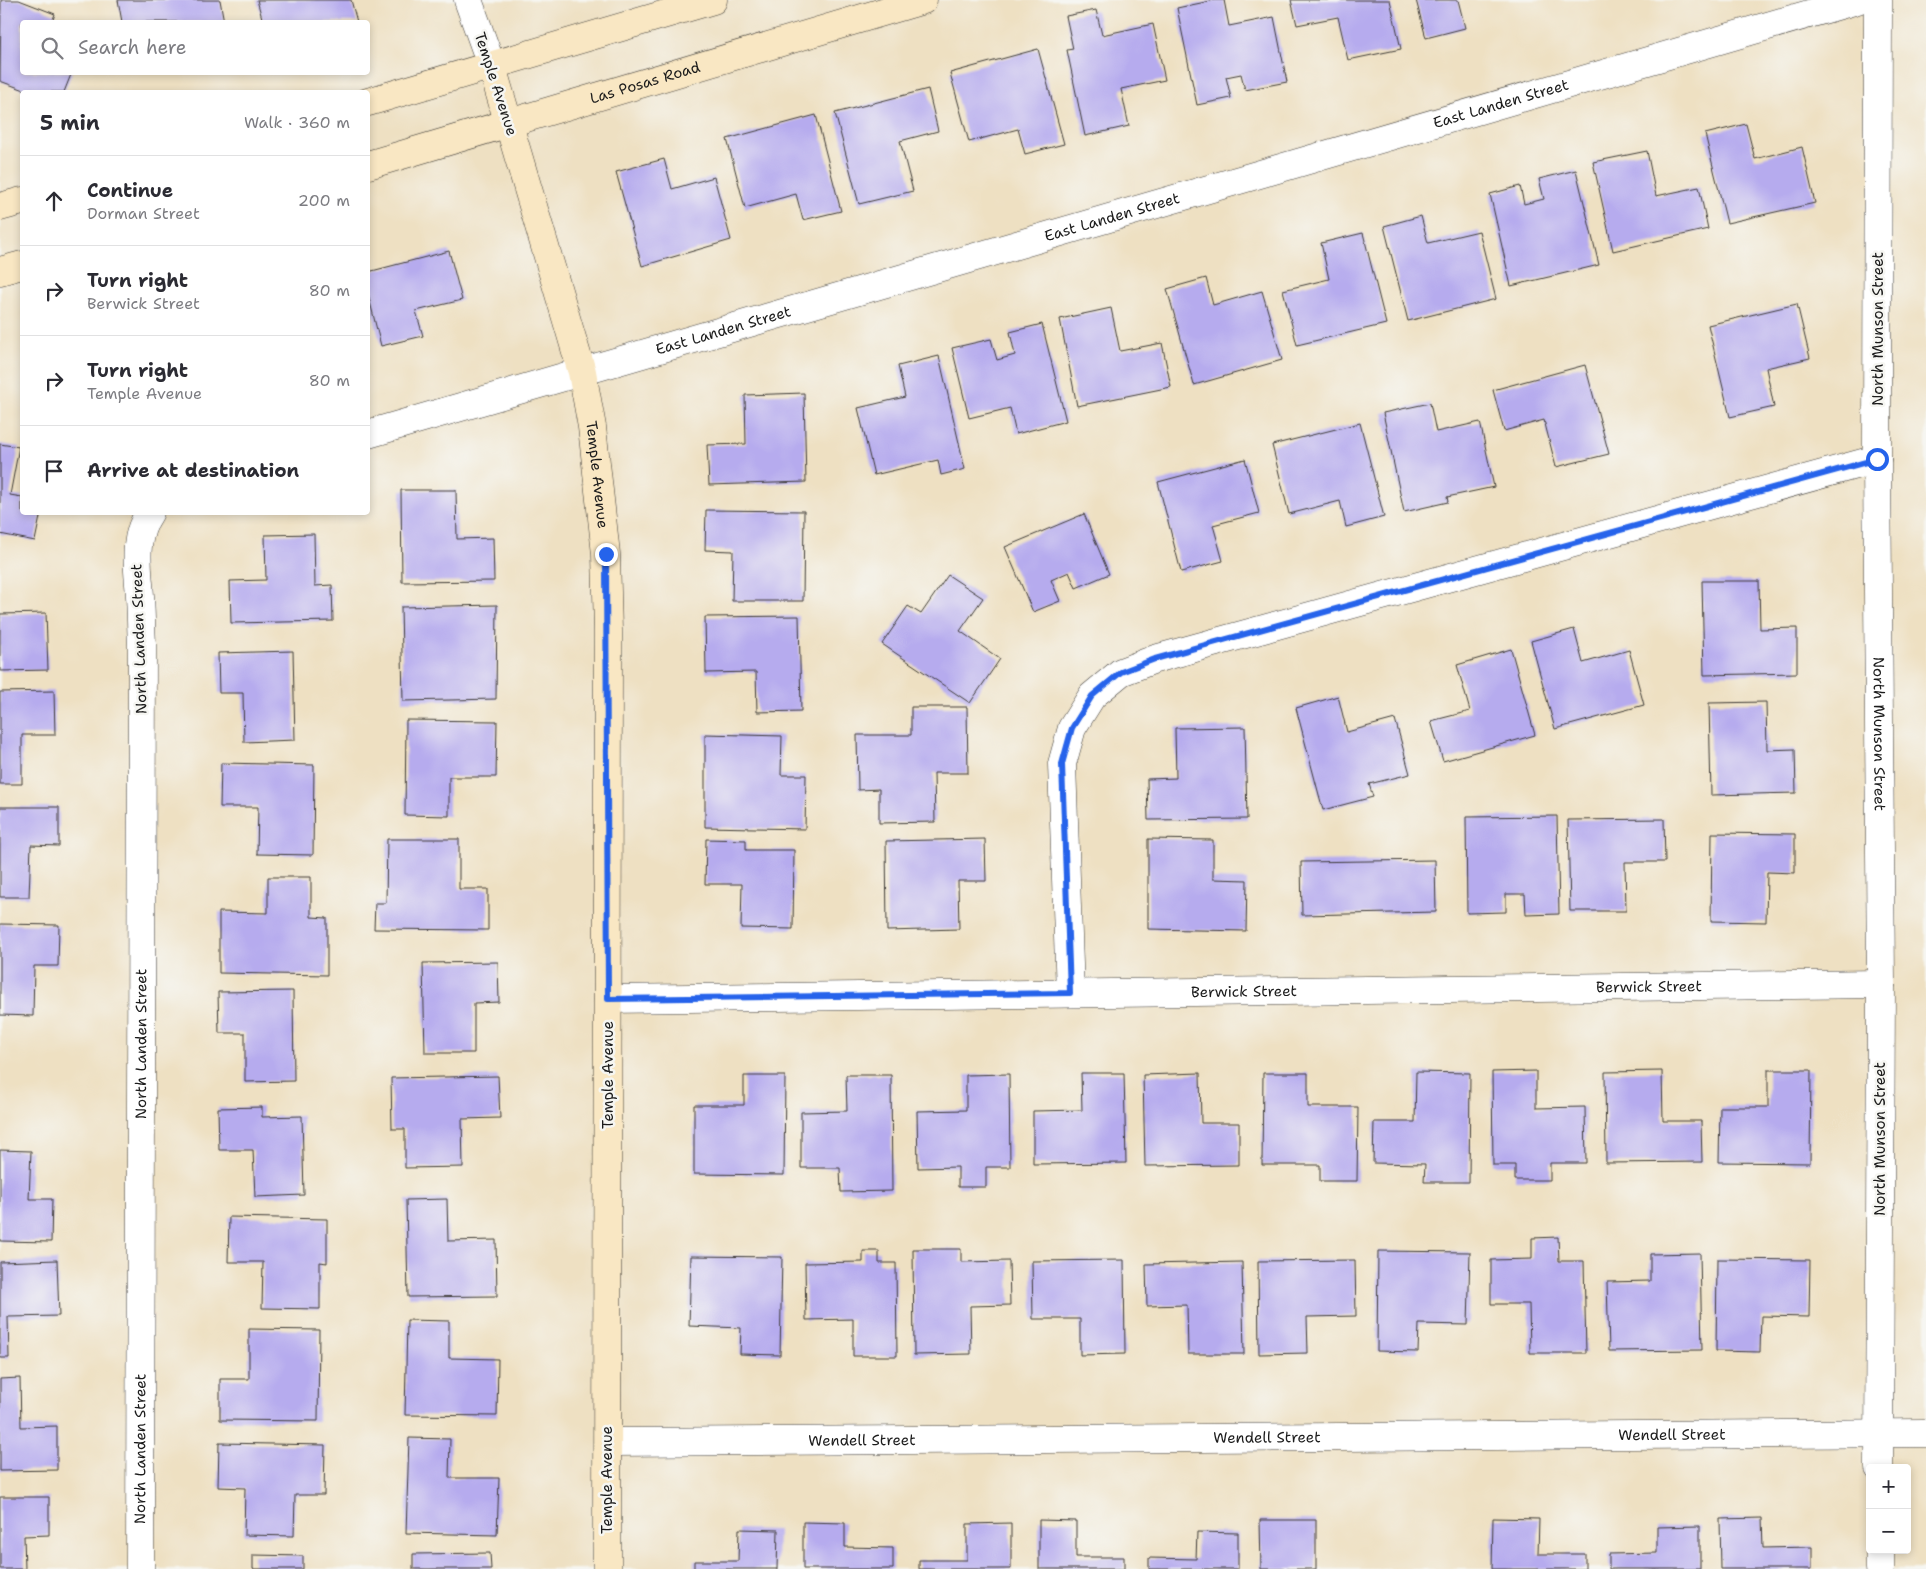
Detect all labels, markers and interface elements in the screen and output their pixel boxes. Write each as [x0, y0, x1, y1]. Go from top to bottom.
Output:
search box [20, 20, 370, 75]
street label: Temple Avenue [470, 30, 522, 138]
icon: search [38, 34, 66, 62]
text: Search here [78, 35, 187, 60]
street label: Las Posas Road [588, 57, 703, 108]
street label: East Landen Street [1431, 75, 1571, 133]
text: 5 min [40, 109, 100, 137]
text: Walk · 360 m [244, 112, 350, 133]
text: Continue [87, 178, 173, 203]
icon: ahead [40, 187, 68, 215]
street label: East Landen Street [1042, 188, 1182, 246]
text: 200 m [298, 190, 350, 211]
text: Dorman Street [87, 203, 200, 224]
street label: North Munson Street [1868, 252, 1888, 406]
text: Turn right [87, 268, 188, 293]
icon: right [40, 277, 68, 305]
text: 80 m [309, 280, 350, 301]
text: Berwick Street [87, 293, 200, 314]
street label: East Landen Street [653, 301, 793, 360]
text: Turn right [87, 358, 188, 383]
icon: right [40, 367, 68, 395]
text: 80 m [309, 370, 350, 391]
text: Temple Avenue [87, 383, 202, 404]
street label: Temple Avenue [581, 419, 613, 530]
route start [1866, 448, 1889, 471]
icon: arrive [40, 457, 68, 485]
text: Arrive at destination [87, 458, 299, 483]
route end [595, 543, 618, 566]
street label: North Landen Street [126, 564, 152, 714]
street label: North Munson Street [1869, 657, 1890, 811]
street label: North Landen Street [131, 969, 151, 1119]
street label: Berwick Street [1596, 976, 1702, 997]
street label: Berwick Street [1191, 981, 1297, 1002]
street label: Temple Avenue [598, 1021, 618, 1129]
street label: North Munson Street [1870, 1062, 1890, 1216]
street label: North Landen Street [130, 1374, 150, 1524]
street label: Wendell Street [1618, 1424, 1726, 1445]
street label: Temple Avenue [597, 1426, 617, 1534]
street label: Wendell Street [1213, 1427, 1321, 1448]
street label: Wendell Street [808, 1430, 916, 1451]
map controls [1866, 1464, 1911, 1554]
button: + [1866, 1464, 1911, 1509]
button: − [1866, 1509, 1911, 1554]

